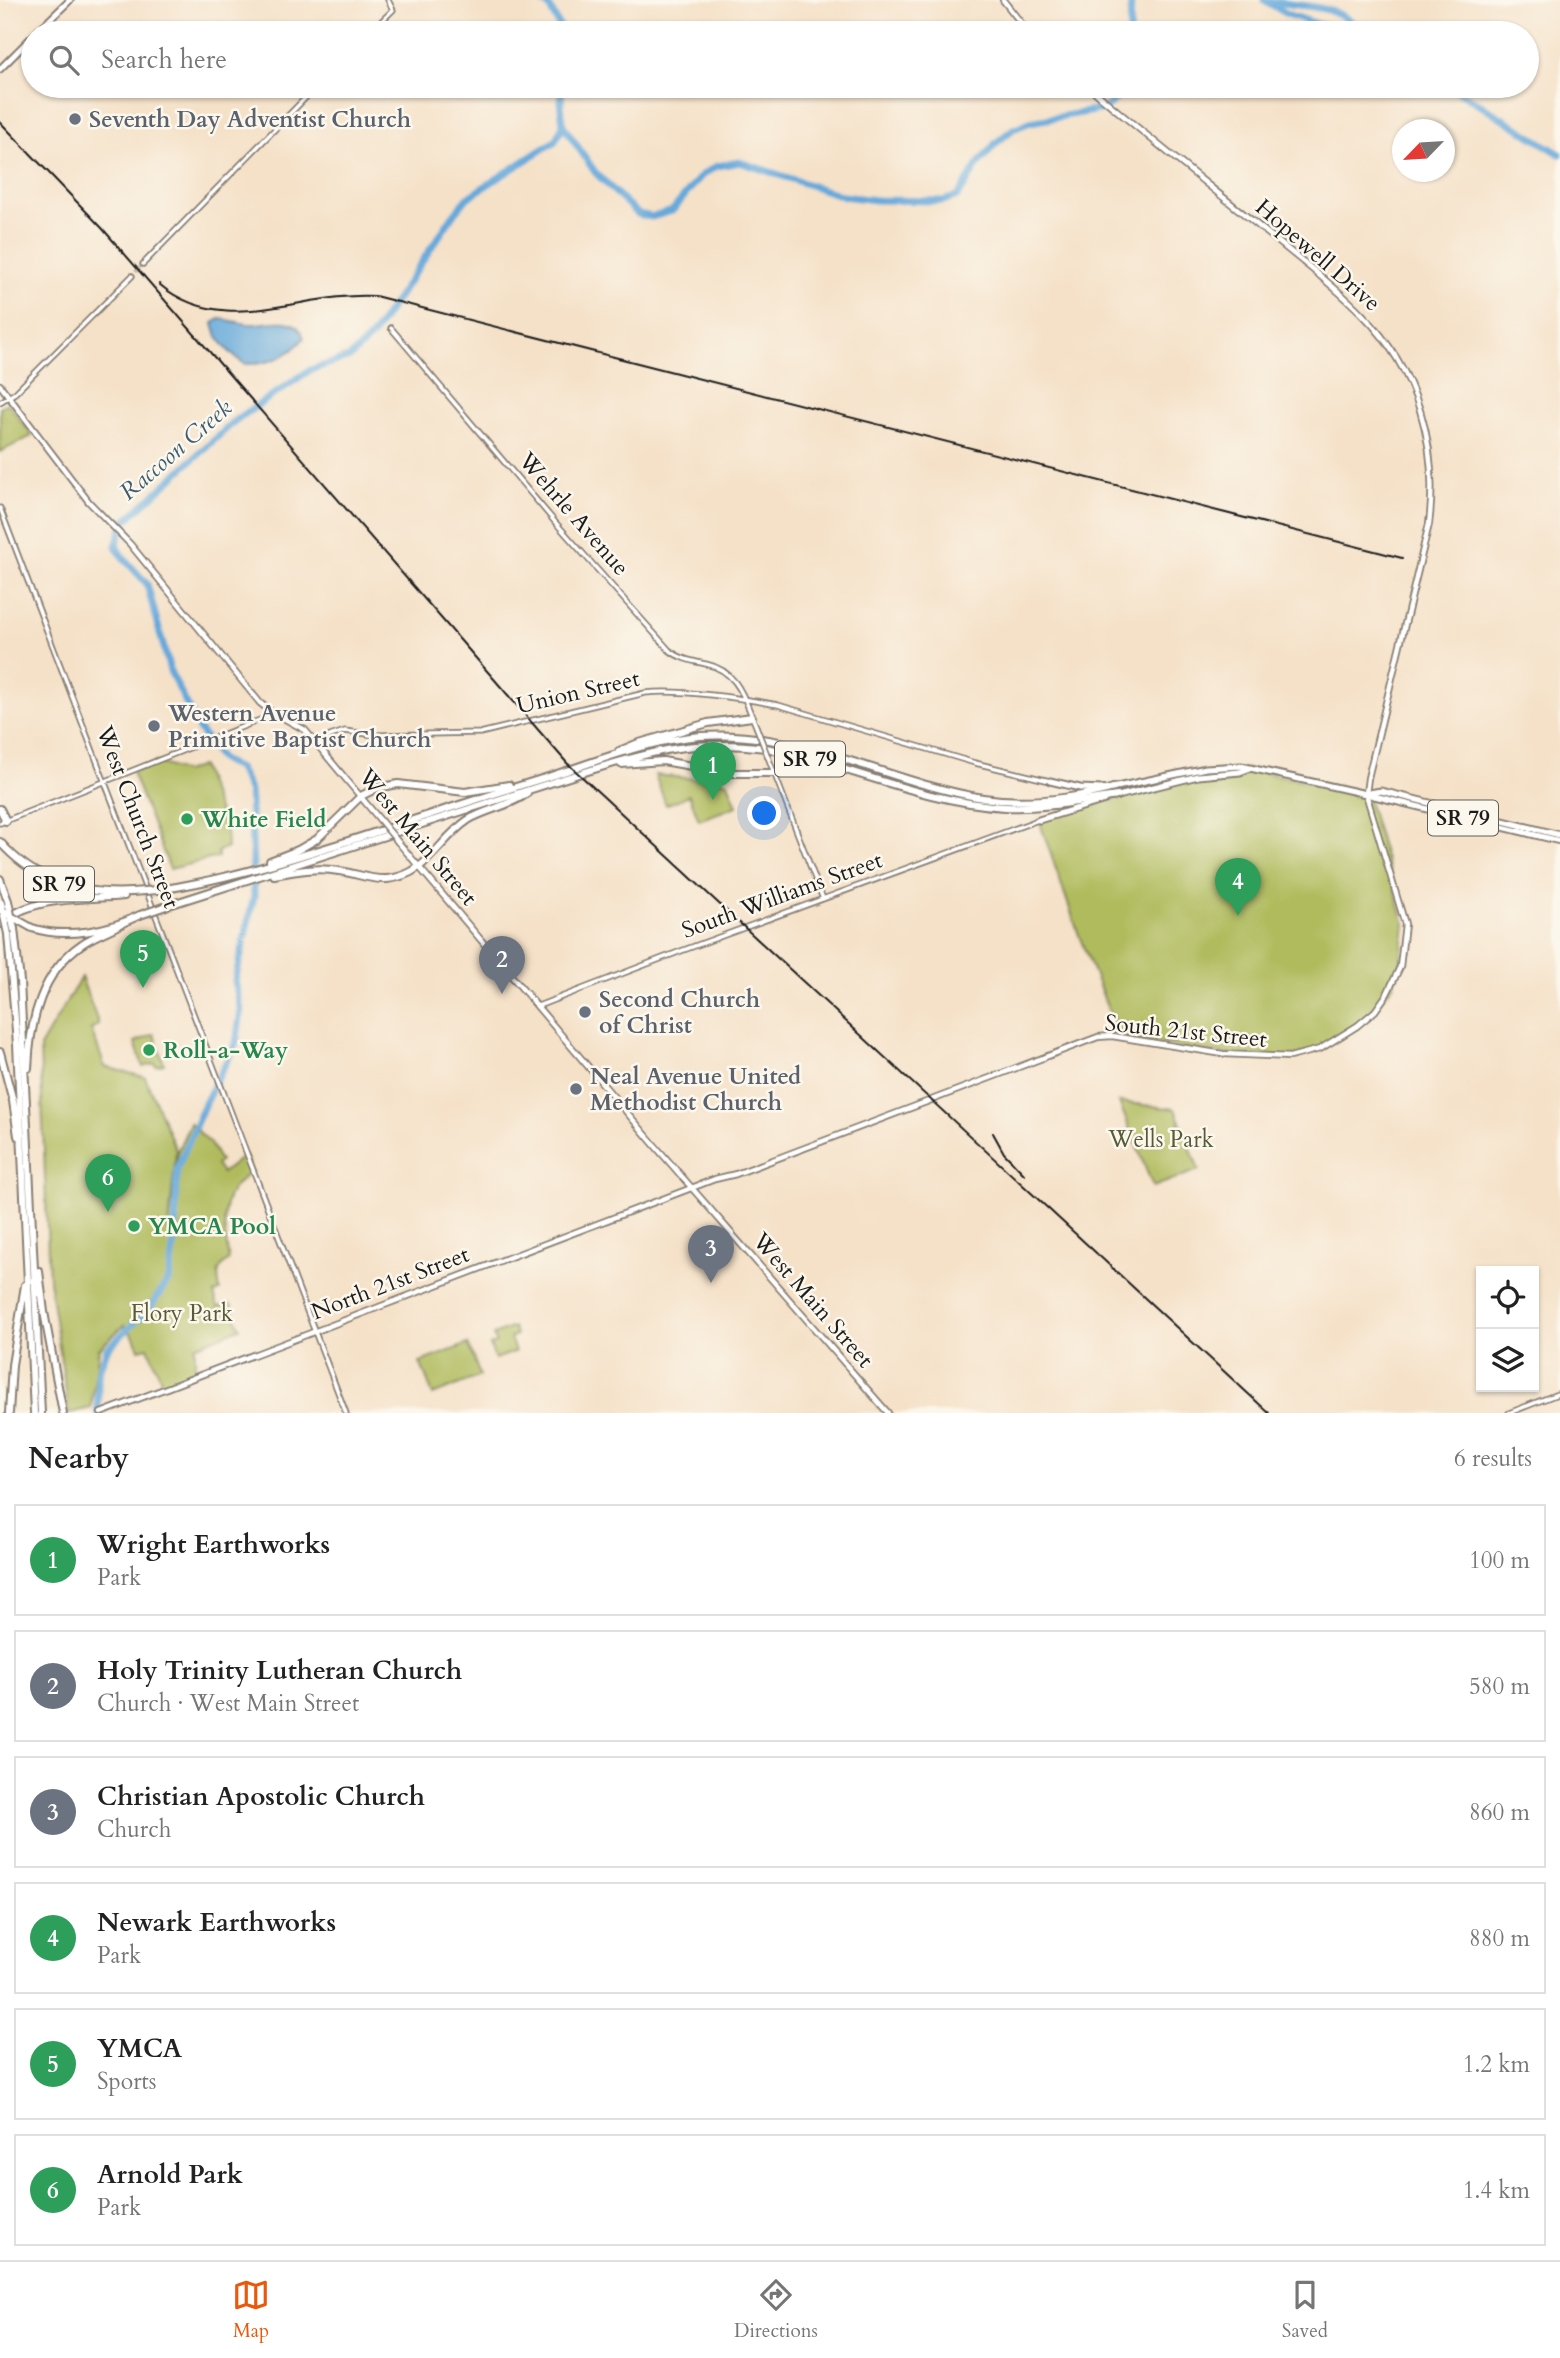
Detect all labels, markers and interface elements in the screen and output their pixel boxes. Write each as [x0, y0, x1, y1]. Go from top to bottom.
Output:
search box [21, 21, 1539, 98]
icon: search [45, 41, 83, 79]
text: Search here [101, 42, 227, 77]
place label: Seventh Day Adventist Church [89, 104, 411, 135]
marker: Seventh Day Adventist Church [67, 111, 83, 127]
north arrow [1392, 119, 1455, 182]
street label: Hopewell Drive [1249, 192, 1387, 318]
water label: Raccoon Creek [113, 392, 239, 508]
street label: Wehrle Avenue [511, 445, 636, 582]
street label: Union Street [513, 663, 643, 721]
place label: Western Avenue Primitive Baptist Church [167, 698, 431, 755]
marker: Western Avenue Primitive Baptist Church [146, 718, 162, 734]
street label: West Church Street [89, 721, 187, 913]
pin: 1 [690, 742, 736, 800]
road number: SR 79 [775, 742, 845, 776]
street label: West Main Street [351, 761, 484, 912]
your location [747, 796, 781, 830]
road number: SR 79 [1428, 800, 1498, 836]
place label: White Field [200, 804, 326, 835]
marker: White Field [179, 811, 195, 827]
street label: South Williams Street [677, 844, 887, 946]
pin: 4 [1215, 858, 1261, 916]
road number: SR 79 [24, 866, 94, 902]
pin: 5 [120, 930, 166, 988]
pin: 2 [479, 936, 525, 994]
place label: Second Church of Christ [599, 984, 760, 1041]
marker: Second Church of Christ [577, 1004, 593, 1020]
street label: South 21st Street [1103, 1007, 1269, 1055]
place label: Roll-a-Way [163, 1035, 288, 1066]
marker: Roll-a-Way [141, 1042, 157, 1058]
place label: Neal Avenue United Methodist Church [590, 1061, 801, 1118]
marker: Neal Avenue United Methodist Church [568, 1081, 584, 1097]
park label: Wells Park [1107, 1124, 1215, 1155]
pin: 6 [85, 1154, 131, 1212]
place label: YMCA Pool [148, 1211, 276, 1242]
marker: YMCA Pool [126, 1218, 142, 1234]
pin: 3 [688, 1225, 734, 1283]
street label: West Main Street [745, 1225, 880, 1374]
street label: North 21st Street [307, 1239, 473, 1327]
map controls [1476, 1266, 1539, 1392]
button: locate [1476, 1266, 1539, 1329]
park label: Flory Park [131, 1298, 234, 1329]
button: layers [1476, 1329, 1539, 1392]
text: Nearby [28, 1438, 129, 1479]
text: 6 results [1454, 1443, 1532, 1474]
text: Wright Earthworks [97, 1527, 330, 1562]
text: 1 [47, 1545, 59, 1576]
text: 100 m [1469, 1545, 1530, 1576]
text: Park [97, 1562, 141, 1593]
text: Holy Trinity Lutheran Church [97, 1653, 462, 1688]
text: 2 [47, 1671, 59, 1702]
text: 580 m [1469, 1671, 1530, 1702]
text: Church · West Main Street [97, 1688, 359, 1719]
text: Christian Apostolic Church [97, 1779, 425, 1814]
text: 3 [47, 1797, 59, 1828]
text: 860 m [1469, 1797, 1530, 1828]
text: Church [97, 1814, 171, 1845]
text: Newark Earthworks [97, 1905, 336, 1940]
text: 4 [47, 1923, 59, 1954]
text: 880 m [1469, 1923, 1530, 1954]
text: Park [97, 1940, 141, 1971]
text: YMCA [97, 2031, 182, 2066]
text: 5 [47, 2049, 59, 2080]
text: 1.2 km [1463, 2049, 1530, 2080]
text: Sports [97, 2066, 157, 2097]
text: Arnold Park [97, 2157, 243, 2192]
text: 6 [47, 2175, 59, 2206]
text: 1.4 km [1463, 2175, 1530, 2206]
text: Park [97, 2192, 141, 2223]
tab: Map [232, 2276, 270, 2344]
tab: Directions [734, 2276, 818, 2344]
tab: Saved [1282, 2276, 1328, 2344]

